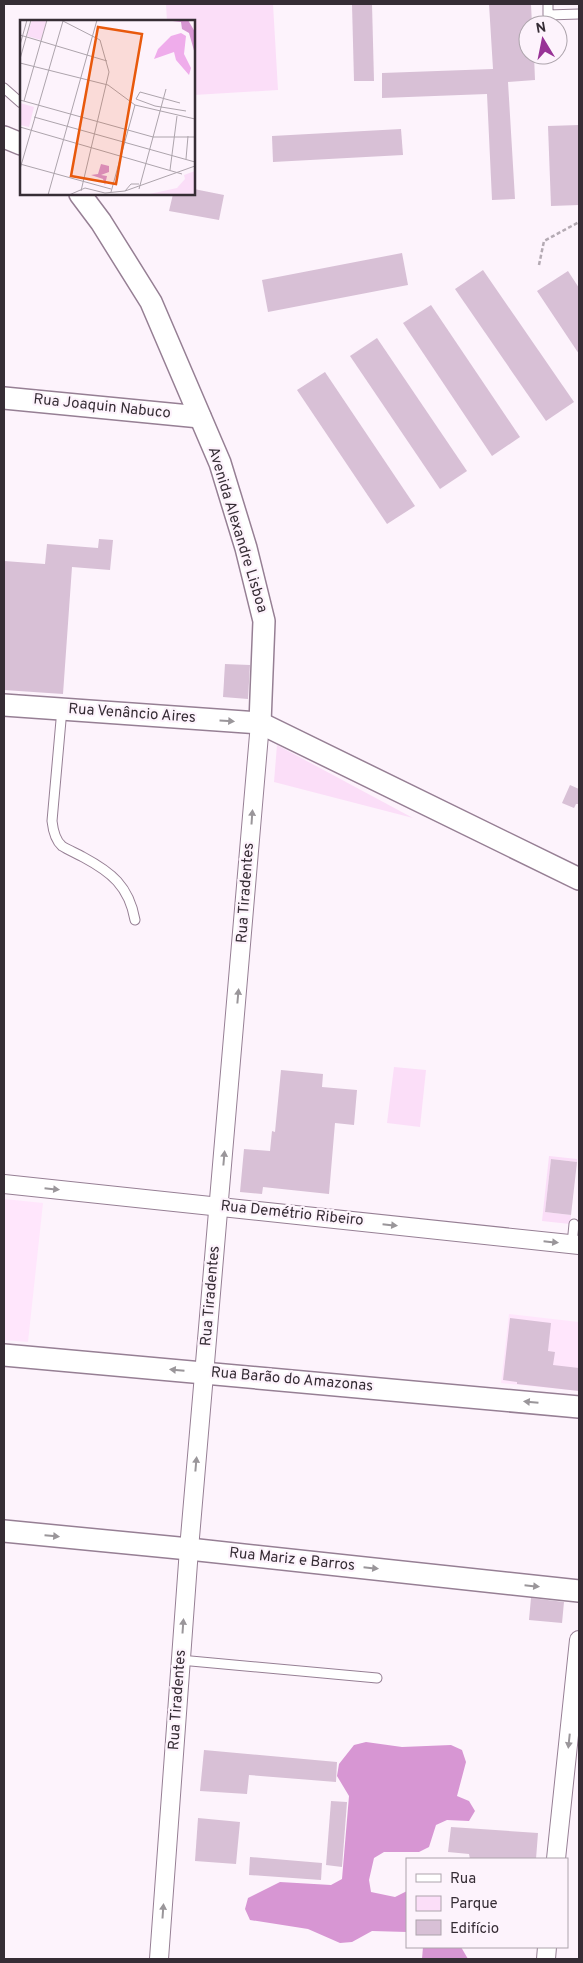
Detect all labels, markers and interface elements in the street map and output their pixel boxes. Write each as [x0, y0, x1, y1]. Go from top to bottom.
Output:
north arrow [518, 15, 568, 65]
text: N [535, 19, 547, 38]
inset map [20, 20, 195, 195]
street label: Rua Joaquin Nabuco [32, 390, 172, 424]
street label: Avenida Alexandre Lisboa [203, 445, 271, 615]
street label: Rua Venâncio Aires [68, 700, 196, 728]
one-way arrow [219, 718, 235, 726]
one-way arrow [248, 808, 256, 824]
street label: Rua Tiradentes [233, 842, 259, 944]
one-way arrow [234, 988, 242, 1004]
one-way arrow [220, 1150, 228, 1166]
one-way arrow [45, 1185, 61, 1193]
street label: Rua Demétrio Ribeiro [220, 1197, 364, 1231]
one-way arrow [382, 1221, 398, 1229]
one-way arrow [543, 1238, 559, 1246]
street label: Rua Tiradentes [197, 1245, 225, 1347]
street label: Rua Barão do Amazonas [210, 1363, 374, 1397]
one-way arrow [169, 1366, 185, 1374]
one-way arrow [522, 1398, 538, 1406]
one-way arrow [192, 1456, 200, 1472]
one-way arrow [45, 1532, 61, 1540]
street label: Rua Mariz e Barros [228, 1544, 356, 1576]
one-way arrow [363, 1564, 379, 1572]
one-way arrow [525, 1582, 541, 1590]
one-way arrow [179, 1618, 187, 1634]
street label: Rua Tiradentes [165, 1649, 191, 1751]
one-way arrow [565, 1733, 573, 1749]
legend [406, 1858, 568, 1948]
text: Rua [450, 1870, 476, 1889]
text: Parque [450, 1895, 498, 1914]
one-way arrow [159, 1902, 167, 1918]
text: Edifício [450, 1920, 499, 1939]

